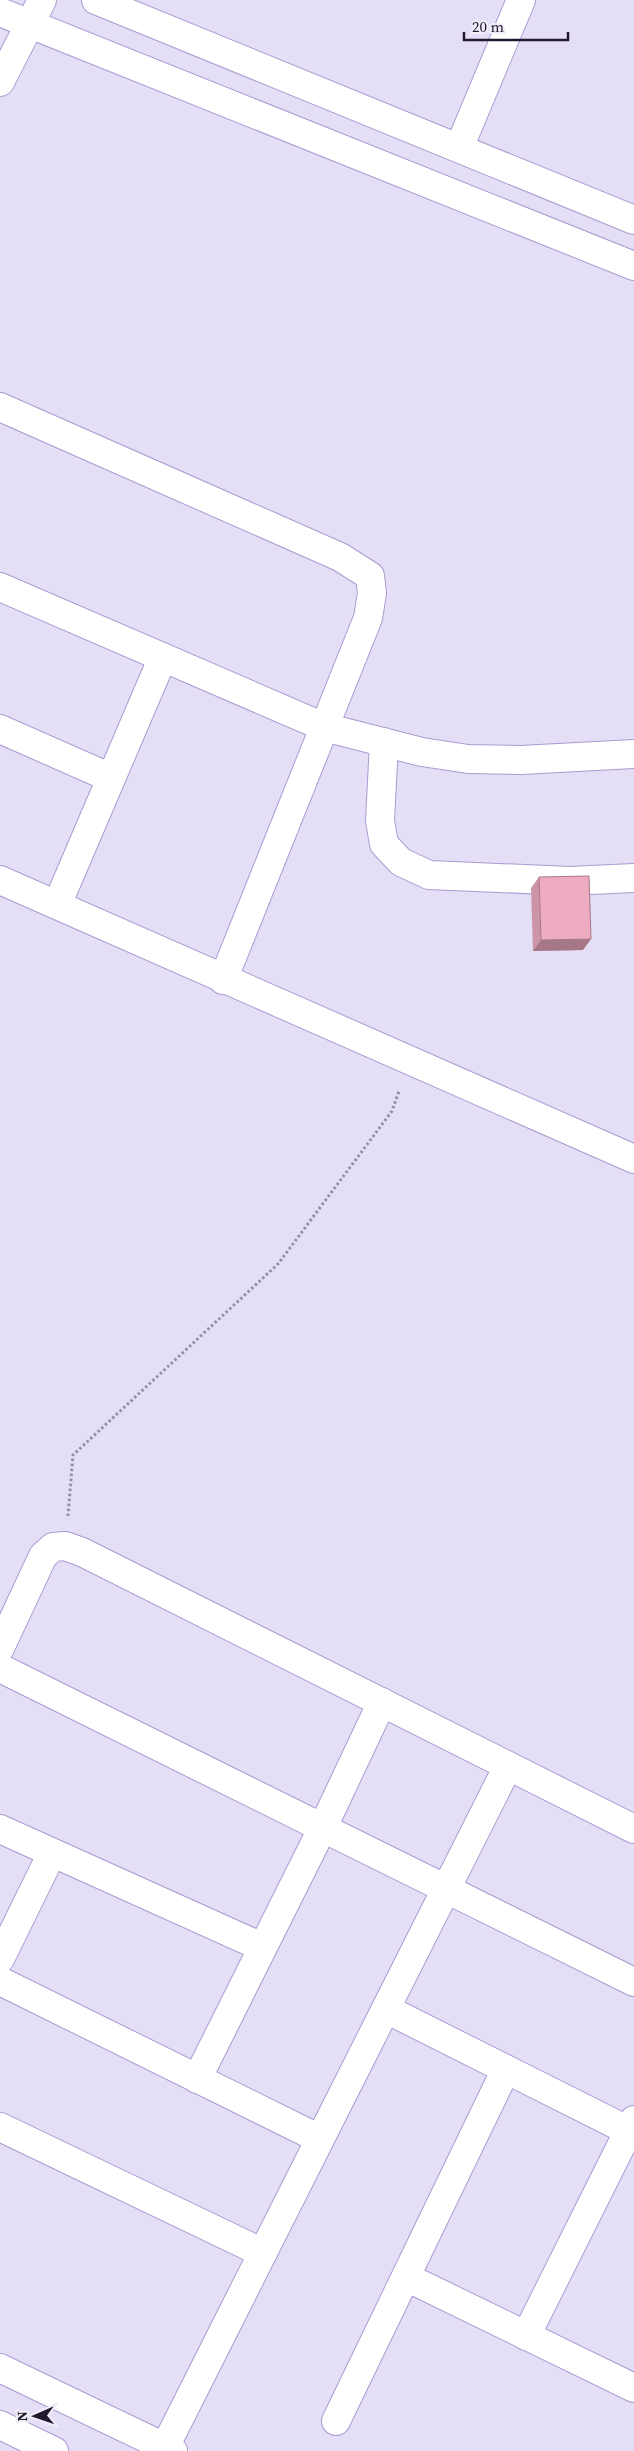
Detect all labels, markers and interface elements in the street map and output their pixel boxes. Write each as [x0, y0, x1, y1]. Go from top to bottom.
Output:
scale bar [464, 10, 568, 42]
text: 20 m [472, 16, 504, 37]
north arrow [10, 2391, 60, 2441]
text: N [12, 2411, 32, 2422]

